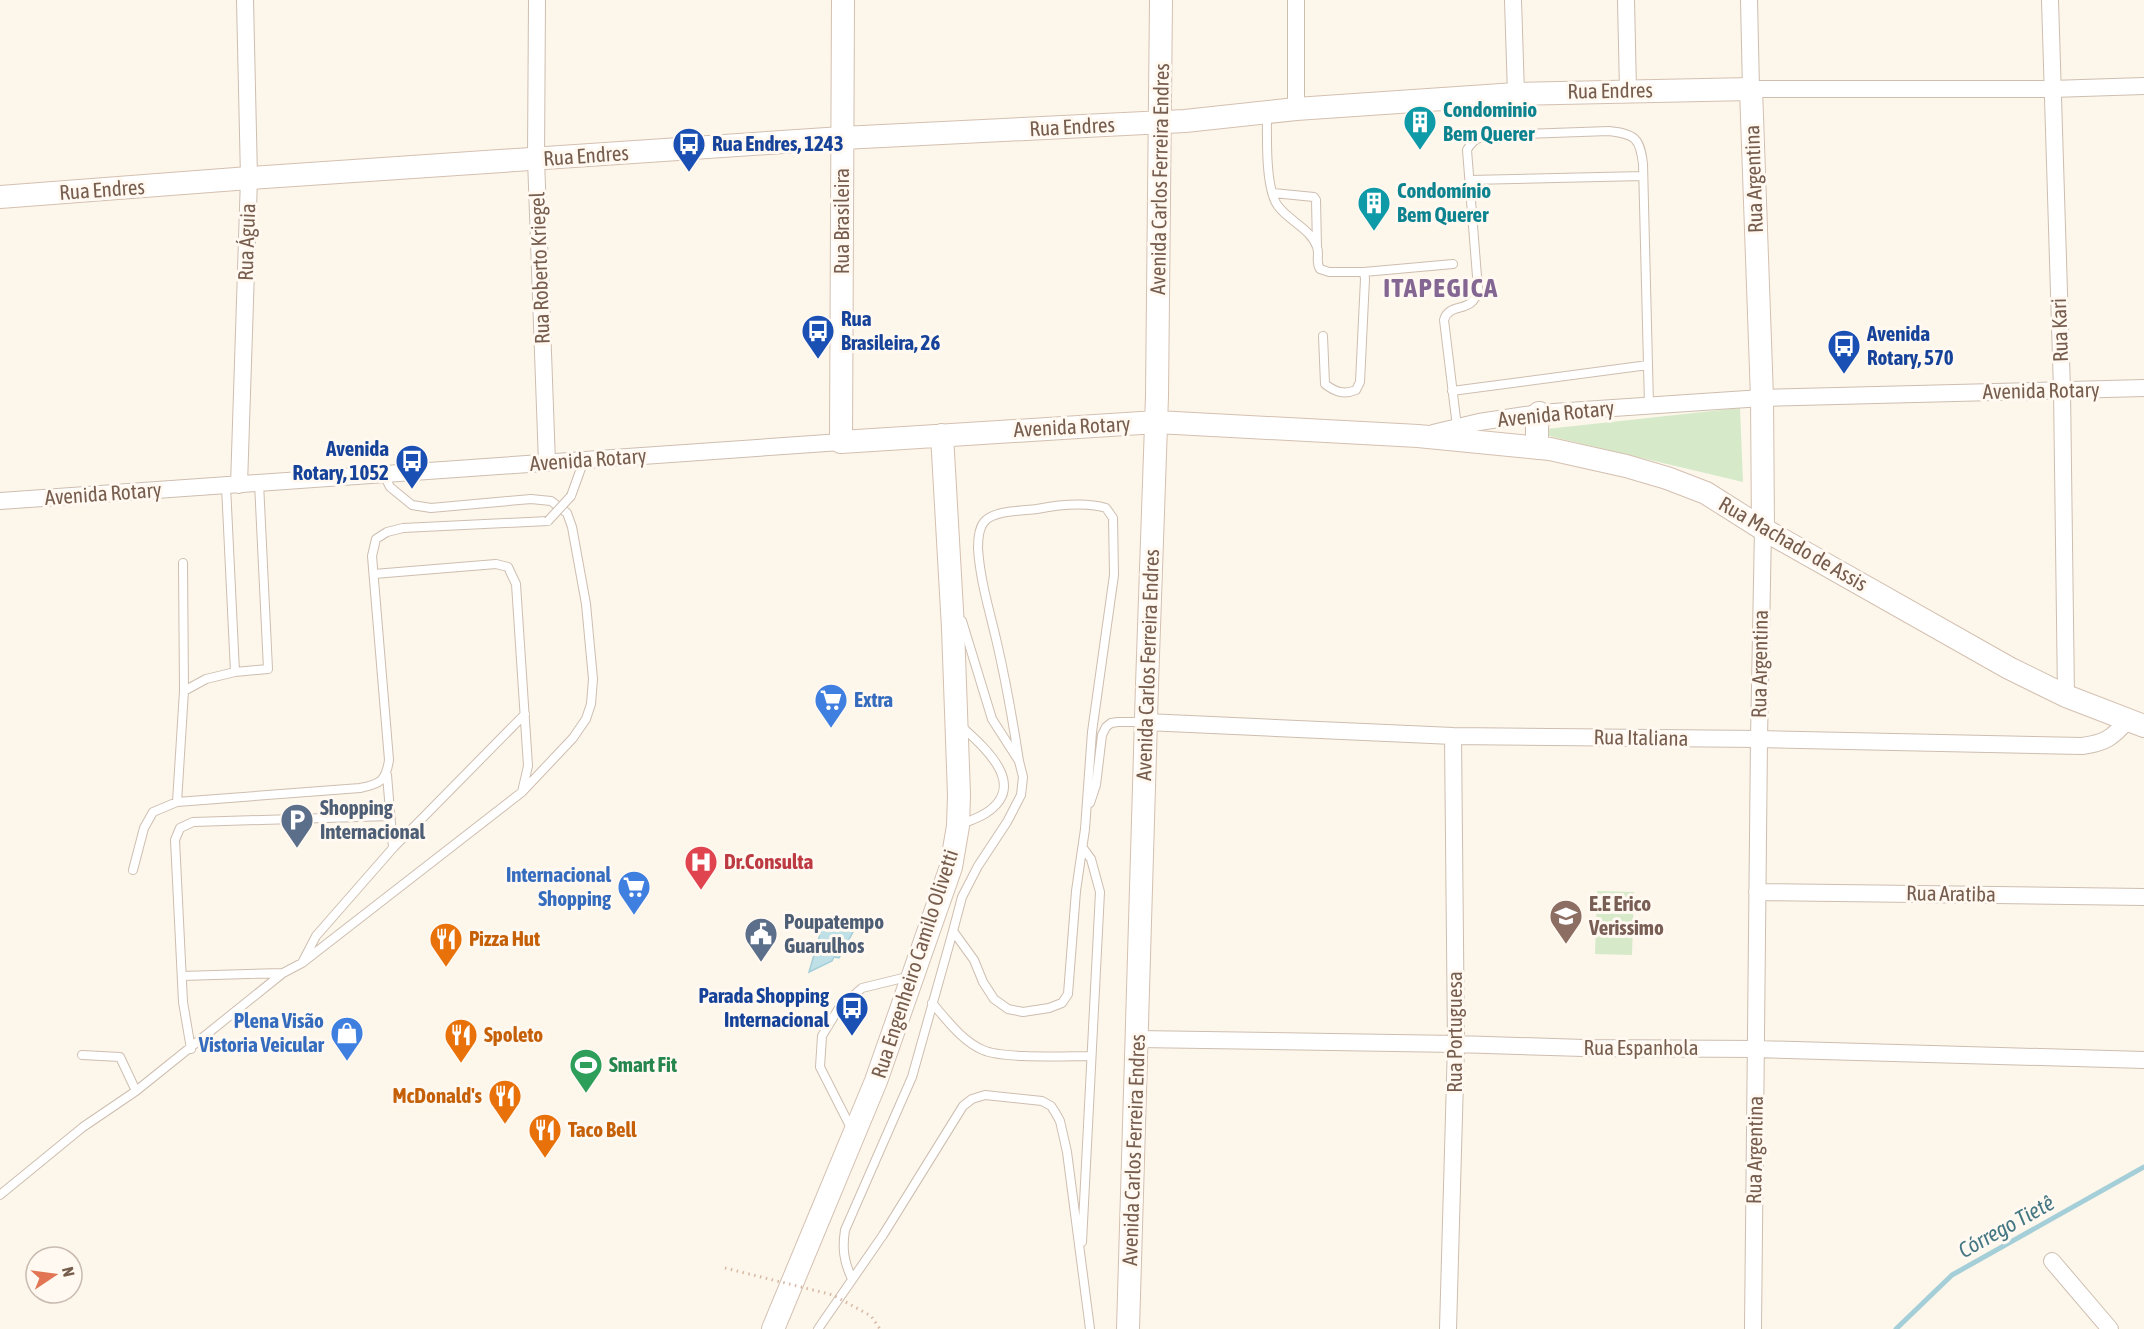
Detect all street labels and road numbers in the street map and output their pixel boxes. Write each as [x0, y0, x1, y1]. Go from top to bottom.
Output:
street label: Avenida Carlos Ferreira Endres [1145, 63, 1173, 295]
street label: Rua Endres [1567, 77, 1653, 103]
street label: Rua Endres [1029, 112, 1115, 140]
street label: Rua Argentina [1739, 125, 1767, 234]
street label: Rua Endres [542, 140, 629, 170]
street label: Rua Brasileira [829, 168, 853, 274]
street label: Rua Endres [58, 174, 145, 204]
street label: Rua Roberto Kriegel [524, 191, 554, 345]
street label: Rua Águia [233, 203, 259, 281]
street label: Rua Kari [2046, 298, 2072, 362]
street label: Avenida Rotary [1982, 377, 2100, 403]
street label: Avenida Rotary [1497, 395, 1616, 431]
street label: Avenida Rotary [1013, 411, 1131, 441]
street label: Avenida Rotary [529, 443, 647, 475]
street label: Avenida Rotary [44, 477, 162, 509]
street label: Rua Machado de Assis [1715, 491, 1872, 595]
street label: Avenida Carlos Ferreira Endres [1131, 549, 1163, 781]
street label: Rua Argentina [1746, 610, 1772, 718]
street label: Rua Italiana [1594, 724, 1689, 750]
street label: Rua Engenheiro Camilo Olivetti [866, 846, 962, 1081]
street label: Rua Aratiba [1906, 880, 1996, 906]
street label: Rua Portuguesa [1442, 971, 1466, 1093]
street label: Avenida Carlos Ferreira Endres [1117, 1034, 1149, 1266]
street label: Rua Espanhola [1584, 1035, 1698, 1059]
street label: Rua Argentina [1741, 1096, 1767, 1204]

